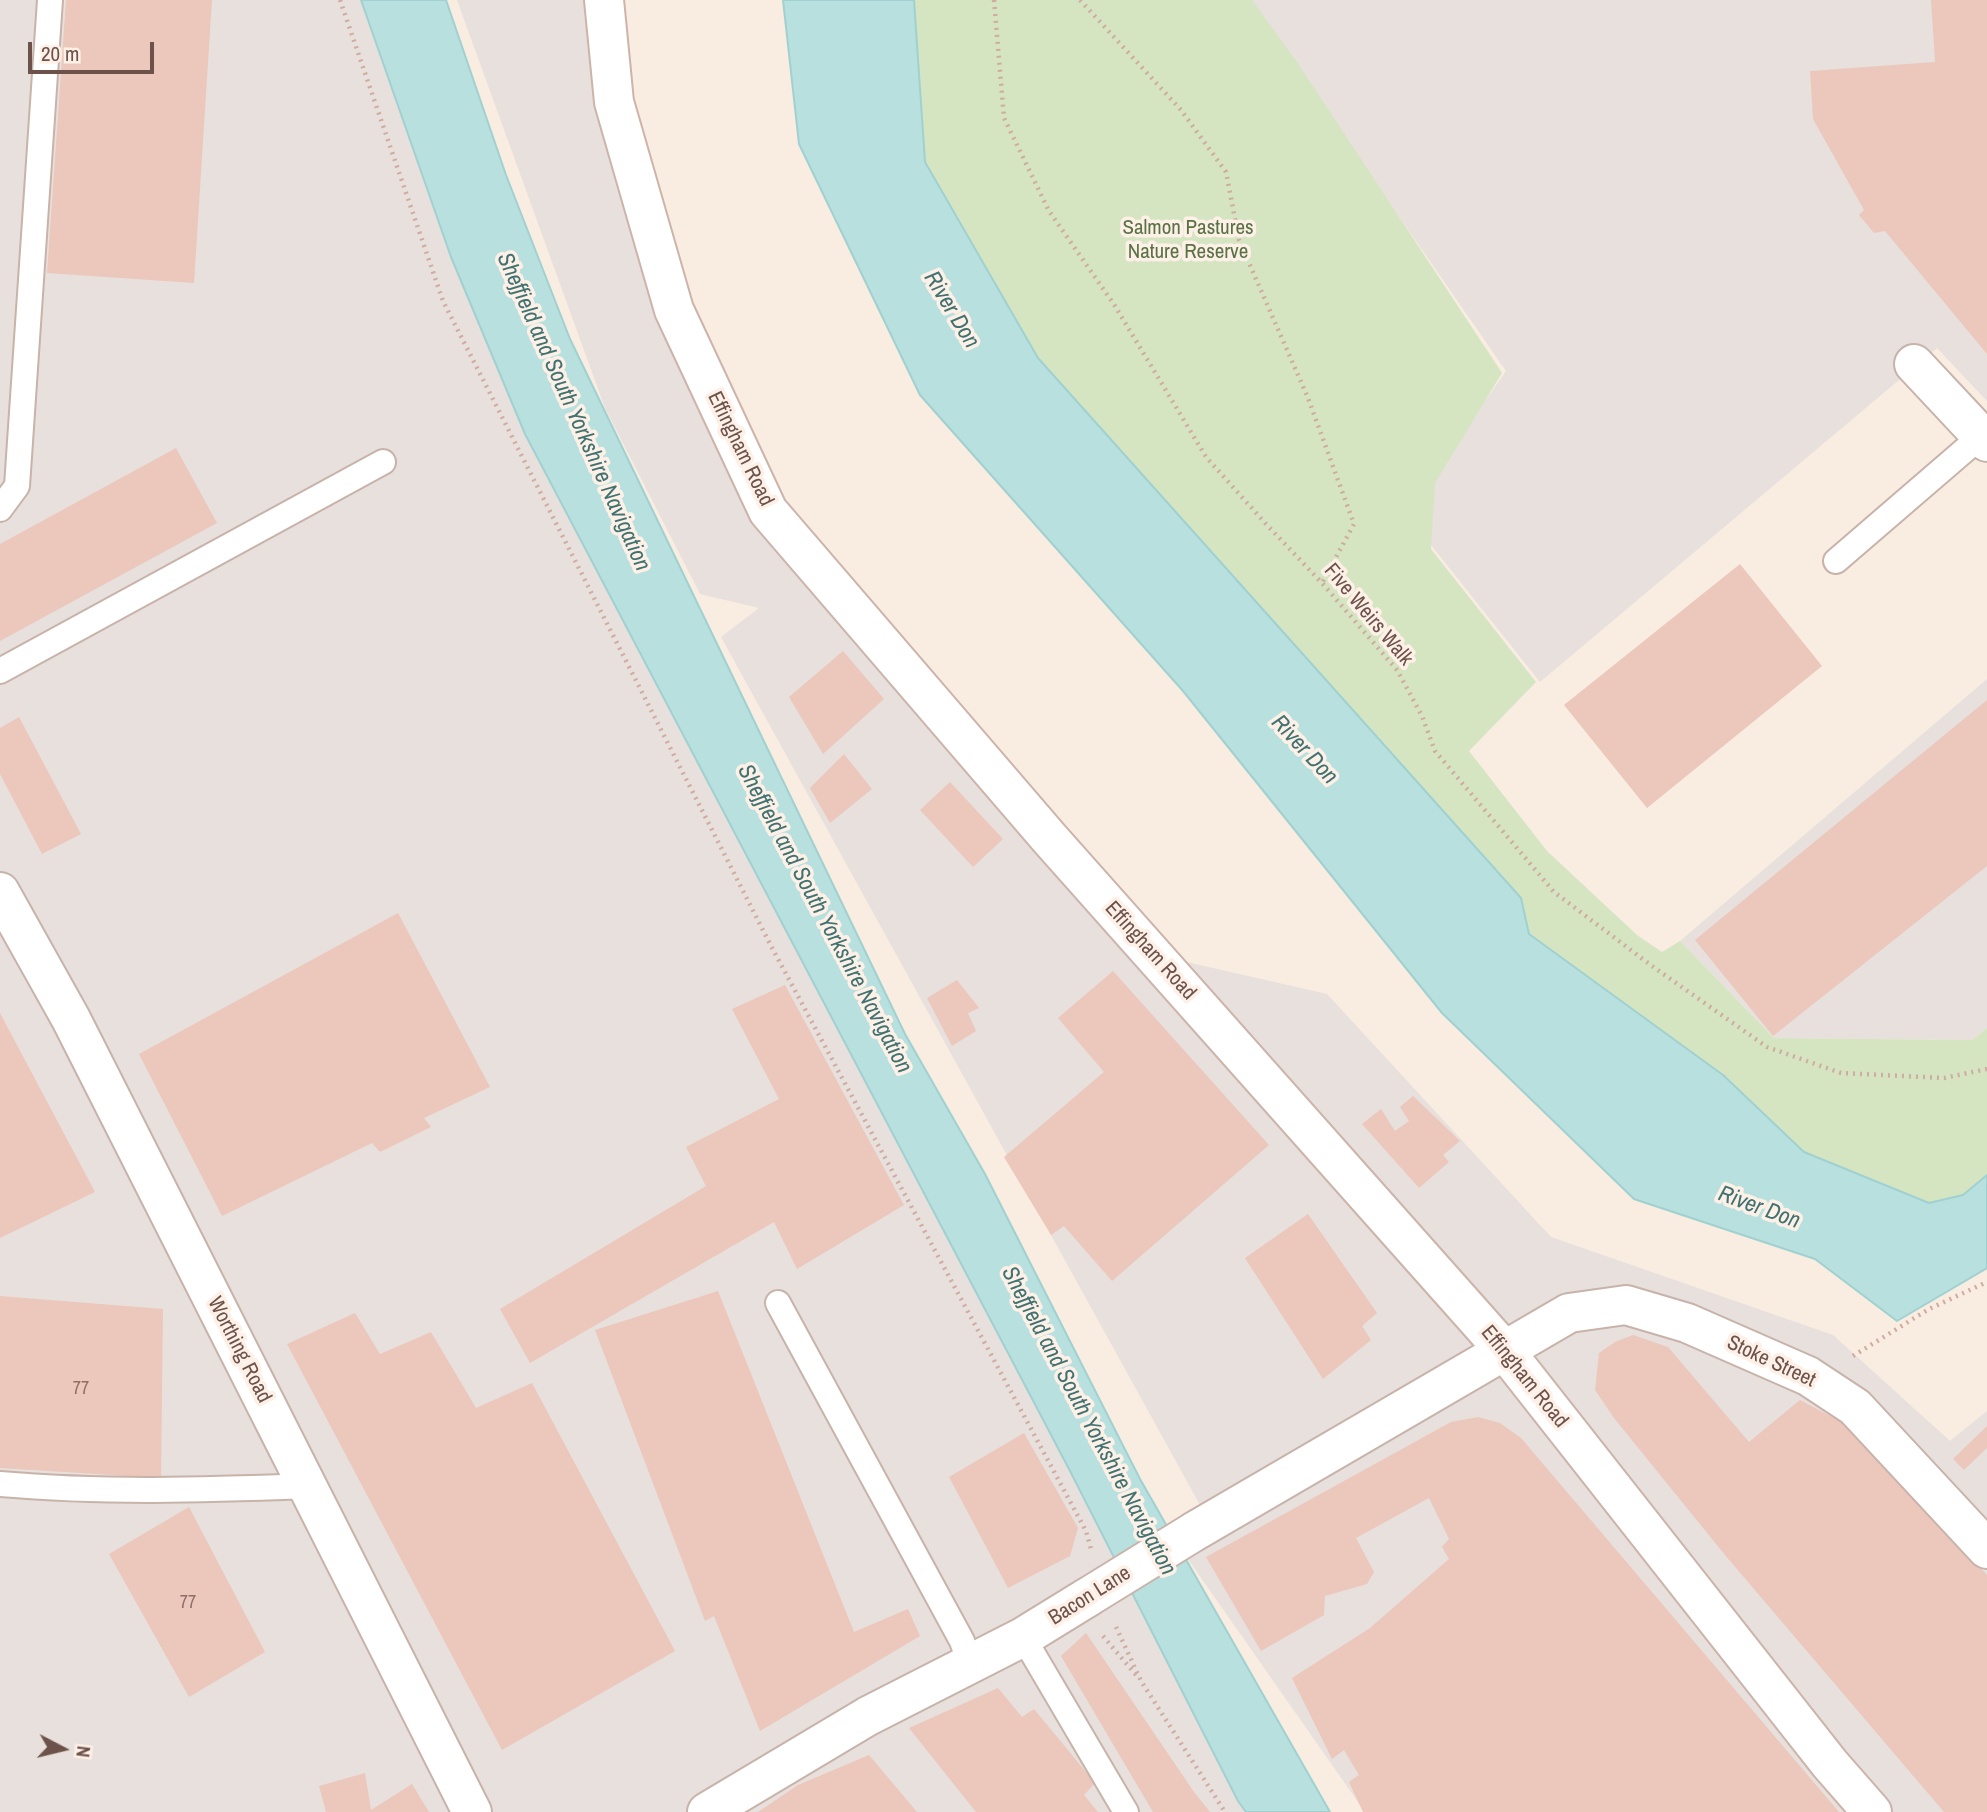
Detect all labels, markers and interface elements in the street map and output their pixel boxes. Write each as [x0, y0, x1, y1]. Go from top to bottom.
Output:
scale bar [32, 28, 158, 72]
text: 20 m [41, 39, 79, 68]
park label: Salmon Pastures Nature Reserve [1122, 215, 1254, 265]
water label: Sheffield and South Yorkshire Navigation [490, 249, 656, 575]
water label: River Don [917, 267, 985, 353]
street label: Effingham Road [701, 388, 779, 510]
street label: Five Weirs Walk [1318, 559, 1418, 671]
water label: River Don [1265, 710, 1343, 790]
water label: Sheffield and South Yorkshire Navigation [731, 760, 917, 1078]
street label: Effingham Road [1099, 896, 1201, 1006]
water label: River Don [1714, 1181, 1804, 1235]
water label: Sheffield and South Yorkshire Navigation [995, 1262, 1181, 1580]
street label: Worthing Road [202, 1293, 276, 1407]
street label: Effingham Road [1475, 1321, 1573, 1433]
street label: Stoke Street [1723, 1331, 1819, 1393]
house number: 77 [73, 1378, 89, 1400]
street label: Bacon Lane [1044, 1561, 1136, 1631]
house number: 77 [180, 1592, 196, 1614]
north arrow [28, 1714, 98, 1784]
text: N [70, 1744, 97, 1759]

